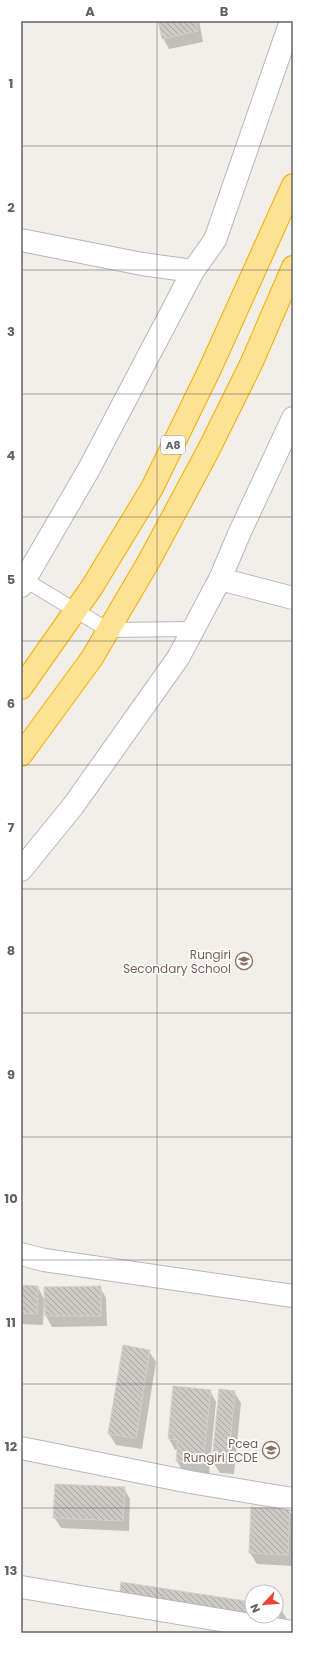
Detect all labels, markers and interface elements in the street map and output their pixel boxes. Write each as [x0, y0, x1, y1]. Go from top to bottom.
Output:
text: A [85, 2, 95, 21]
text: B [220, 2, 229, 21]
text: 1 [9, 74, 13, 93]
text: 2 [7, 198, 15, 217]
text: 3 [7, 322, 15, 341]
road number: A8 [161, 436, 185, 454]
text: 4 [7, 446, 16, 465]
text: 5 [7, 570, 15, 589]
text: 6 [7, 694, 15, 713]
text: 7 [8, 818, 15, 837]
text: 8 [7, 941, 15, 960]
place label: Rungiri Secondary School [123, 946, 231, 977]
school or university icon: Rungiri Secondary School [234, 951, 254, 971]
text: 9 [7, 1065, 15, 1084]
text: 10 [4, 1189, 18, 1208]
text: 11 [6, 1313, 16, 1332]
place label: Pcea Rungiri ECDE [184, 1435, 258, 1466]
text: 12 [5, 1437, 18, 1456]
school or university icon: Pcea Rungiri ECDE [261, 1440, 281, 1460]
text: 13 [5, 1561, 18, 1580]
north arrow [244, 1584, 284, 1624]
text: N [246, 1601, 264, 1616]

